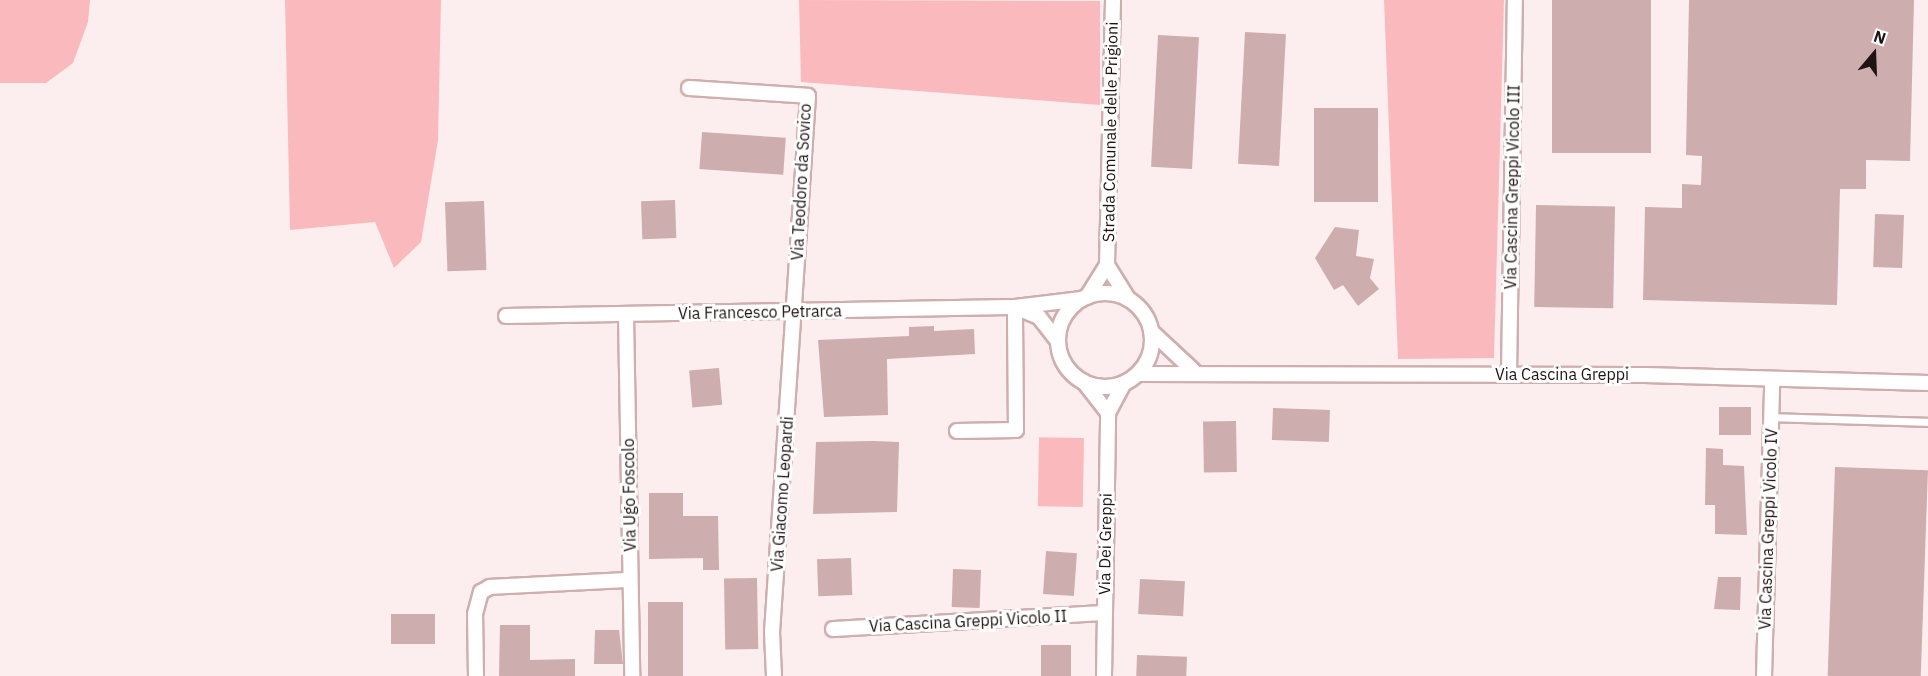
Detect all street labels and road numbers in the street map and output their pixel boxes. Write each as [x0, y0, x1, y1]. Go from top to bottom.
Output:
street label: Strada Comunale delle Prigioni [1098, 22, 1122, 242]
street label: Via Cascina Greppi Vicolo III [1501, 84, 1523, 290]
street label: Via Teodoro da Sovico [787, 103, 815, 261]
street label: Via Francesco Petrarca [678, 301, 842, 323]
street label: Via Cascina Greppi [1495, 364, 1629, 384]
street label: Via Giacomo Leopardi [767, 416, 797, 572]
street label: Via Cascina Greppi Vicolo IV [1755, 428, 1781, 630]
street label: Via Ugo Foscolo [618, 438, 640, 552]
street label: Via Dei Greppi [1095, 493, 1115, 595]
street label: Via Cascina Greppi Vicolo II [868, 606, 1068, 636]

